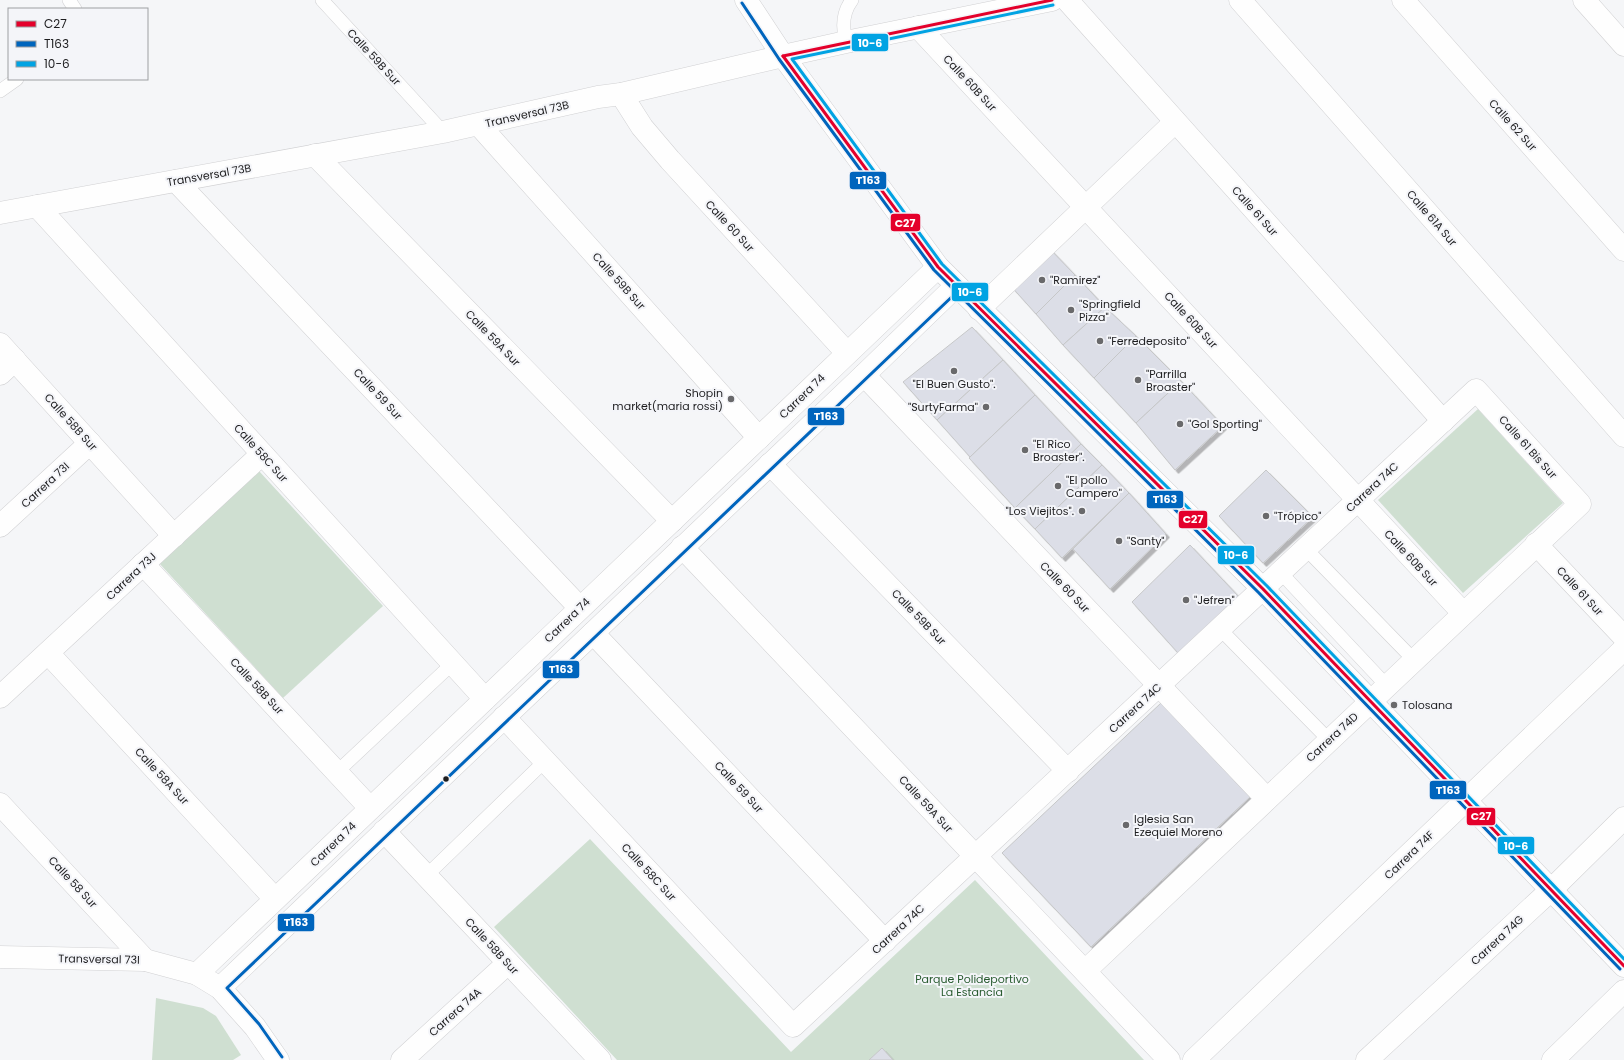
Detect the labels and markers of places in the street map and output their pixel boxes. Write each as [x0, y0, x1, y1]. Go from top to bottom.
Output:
place label: "Ramirez" [1050, 272, 1101, 288]
marker: "Ramirez" [1037, 275, 1047, 285]
place label: "Springfield Pizza" [1079, 296, 1141, 325]
marker: "Springfield Pizza" [1066, 305, 1076, 315]
place label: "Ferredeposito" [1108, 333, 1190, 349]
marker: "Ferredeposito" [1095, 336, 1105, 346]
marker: "El Buen Gusto". [949, 366, 959, 376]
place label: "Parrilla Broaster" [1146, 366, 1195, 395]
marker: "Parrilla Broaster" [1133, 375, 1143, 385]
place label: "El Buen Gusto". [913, 376, 995, 392]
place label: Shopin market(maria rossi) [612, 385, 723, 414]
marker: Shopin market(maria rossi) [726, 394, 736, 404]
place label: "SurtyFarma" [908, 399, 978, 415]
marker: "SurtyFarma" [981, 402, 991, 412]
place label: "Gol Sporting" [1188, 416, 1262, 432]
marker: "Gol Sporting" [1175, 419, 1185, 429]
place label: "El Rico Broaster". [1033, 436, 1085, 465]
marker: "El Rico Broaster". [1020, 445, 1030, 455]
place label: "El pollo Campero" [1066, 472, 1122, 501]
marker: "El pollo Campero" [1053, 481, 1063, 491]
place label: "Los Viejitos". [1006, 503, 1074, 519]
marker: "Los Viejitos". [1077, 506, 1087, 516]
place label: "Trópico" [1274, 508, 1321, 524]
marker: "Trópico" [1261, 511, 1271, 521]
place label: "Santy" [1127, 533, 1165, 549]
marker: "Santy" [1114, 536, 1124, 546]
place label: "Jefren" [1194, 592, 1235, 608]
marker: "Jefren" [1181, 595, 1191, 605]
place label: Tolosana [1402, 697, 1452, 713]
marker: Tolosana [1389, 700, 1399, 710]
unlabelled marker [441, 774, 451, 784]
place label: Iglesia San Ezequiel Moreno [1134, 811, 1223, 840]
marker: Iglesia San Ezequiel Moreno [1121, 820, 1131, 830]

